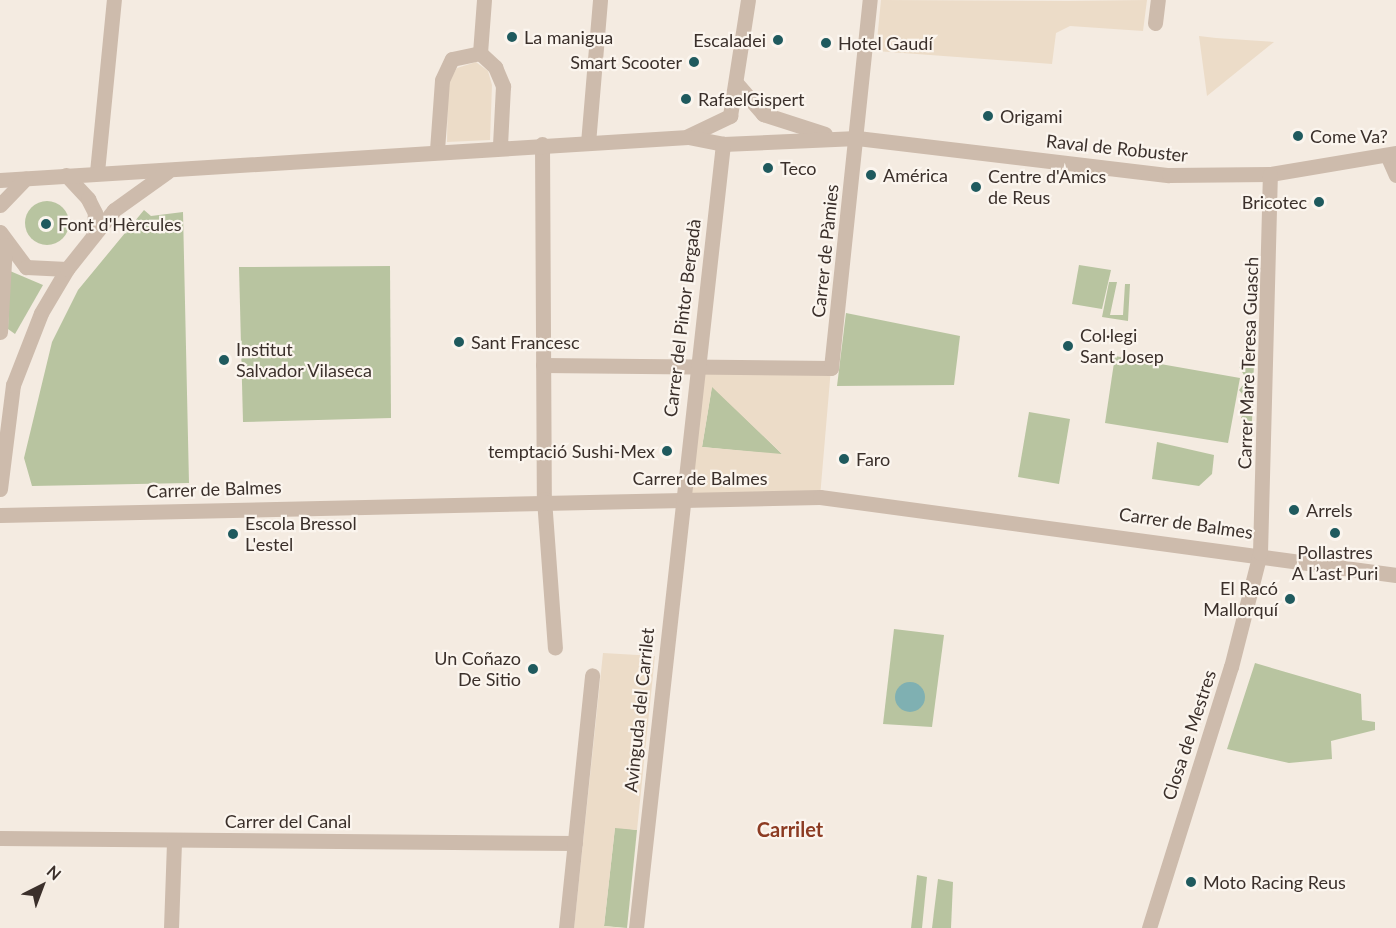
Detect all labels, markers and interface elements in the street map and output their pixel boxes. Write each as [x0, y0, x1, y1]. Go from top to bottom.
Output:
place label: La manigua [524, 26, 613, 48]
place label: Escaladei [693, 29, 766, 51]
marker: La manigua [505, 30, 519, 44]
place label: Hotel Gaudí [838, 32, 933, 54]
marker: Escaladei [771, 33, 785, 47]
marker: Hotel Gaudí [819, 36, 833, 50]
place label: Smart Scooter [570, 51, 682, 73]
marker: Smart Scooter [687, 55, 701, 69]
place label: RafaelGispert [698, 88, 805, 110]
marker: RafaelGispert [679, 92, 693, 106]
place label: Origami [1000, 105, 1063, 127]
marker: Origami [981, 109, 995, 123]
place label: Come Va? [1310, 125, 1388, 147]
marker: Come Va? [1291, 129, 1305, 143]
street label: Raval de Robuster [1045, 130, 1189, 166]
place label: Teco [780, 157, 817, 179]
marker: Teco [761, 161, 775, 175]
place label: América [883, 164, 948, 186]
place label: Centre d'Amics de Reus [988, 166, 1106, 208]
marker: América [864, 168, 878, 182]
marker: Centre d'Amics de Reus [969, 180, 983, 194]
street label: Carrer de Pàmies [807, 183, 843, 319]
place label: Bricotec [1242, 191, 1307, 213]
marker: Bricotec [1312, 195, 1326, 209]
place label: Font d'Hèrcules [58, 213, 182, 235]
marker: Font d'Hèrcules [39, 217, 53, 231]
street label: Carrer del Pintor Bergadà [659, 217, 705, 419]
street label: Carrer Mare Teresa Guasch [1233, 256, 1263, 470]
place label: Col·legi Sant Josep [1080, 325, 1164, 368]
place label: Sant Francesc [471, 331, 580, 353]
marker: Sant Francesc [452, 335, 466, 349]
place label: Institut Salvador Vilaseca [236, 339, 373, 382]
marker: Col·legi Sant Josep [1061, 339, 1075, 353]
marker: Institut Salvador Vilaseca [217, 353, 231, 367]
place label: temptació Sushi-Mex [488, 440, 655, 462]
marker: temptació Sushi-Mex [660, 444, 674, 458]
place label: Faro [856, 448, 890, 470]
marker: Faro [837, 452, 851, 466]
street label: Carrer de Balmes [632, 467, 768, 489]
street label: Carrer de Balmes [146, 476, 282, 502]
place label: Arrels [1306, 499, 1352, 521]
street label: Carrer de Balmes [1117, 503, 1255, 543]
marker: Arrels [1287, 503, 1301, 517]
place label: Escola Bressol L'estel [245, 513, 357, 556]
marker: Pollastres A L’ast Puri [1328, 526, 1342, 540]
marker: Escola Bressol L'estel [226, 527, 240, 541]
place label: Pollastres A L’ast Puri [1291, 542, 1379, 584]
place label: El Racó Mallorquí [1203, 578, 1278, 620]
marker: El Racó Mallorquí [1283, 592, 1297, 606]
street label: Avinguda del Carrilet [620, 627, 658, 793]
place label: Un Coñazo De Sitio [434, 648, 521, 690]
marker: Un Coñazo De Sitio [526, 662, 540, 676]
street label: Closa de Mestres [1158, 667, 1220, 803]
street label: Carrer del Canal [224, 810, 352, 832]
district label: Carrilet [757, 817, 823, 841]
north arrow [12, 856, 72, 916]
text: N [43, 861, 65, 883]
place label: Moto Racing Reus [1203, 871, 1346, 893]
marker: Moto Racing Reus [1184, 875, 1198, 889]

